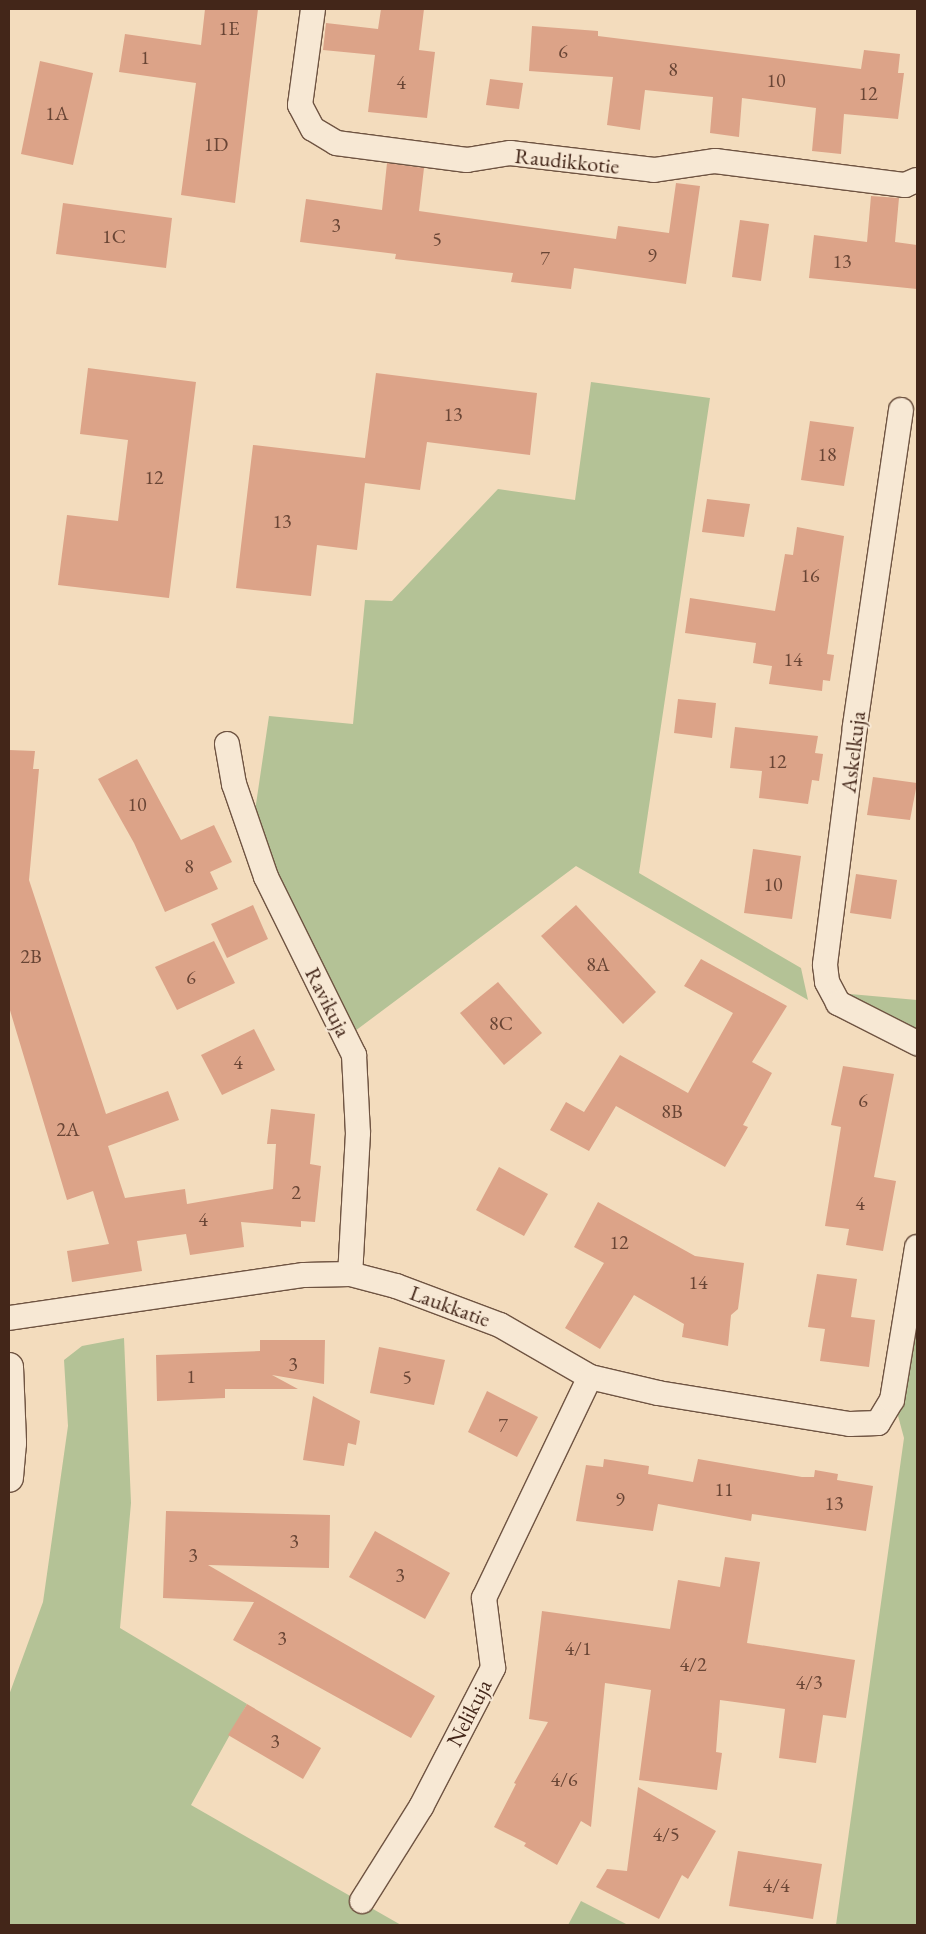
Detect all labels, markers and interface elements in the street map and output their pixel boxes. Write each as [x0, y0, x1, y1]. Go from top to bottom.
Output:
house number: 1E [219, 16, 239, 40]
house number: 6 [558, 39, 568, 63]
house number: 1 [140, 45, 150, 69]
house number: 8 [668, 57, 678, 81]
house number: 10 [766, 68, 786, 92]
house number: 4 [396, 70, 406, 94]
house number: 12 [858, 81, 878, 105]
house number: 1A [45, 101, 69, 125]
house number: 1D [204, 132, 228, 156]
street label: Raudikkotie [513, 142, 621, 180]
house number: 3 [331, 213, 341, 237]
house number: 1C [102, 224, 126, 248]
house number: 5 [432, 227, 442, 251]
house number: 9 [647, 243, 657, 267]
house number: 7 [540, 246, 550, 270]
house number: 13 [832, 249, 852, 273]
house number: 13 [443, 402, 463, 426]
house number: 18 [817, 442, 837, 466]
house number: 12 [144, 465, 164, 489]
house number: 13 [272, 509, 292, 533]
house number: 16 [800, 563, 820, 587]
house number: 14 [783, 647, 803, 671]
street label: Askelkuja [835, 710, 871, 794]
house number: 12 [767, 749, 787, 773]
house number: 10 [127, 792, 147, 816]
house number: 8 [184, 854, 194, 878]
house number: 10 [763, 872, 783, 896]
house number: 2B [20, 944, 42, 968]
house number: 8A [586, 952, 610, 976]
street label: Ravikuja [299, 963, 357, 1041]
house number: 6 [186, 965, 196, 989]
house number: 8C [489, 1011, 513, 1035]
house number: 4 [233, 1050, 243, 1074]
house number: 6 [858, 1088, 868, 1112]
house number: 8B [661, 1099, 683, 1123]
house number: 2A [56, 1117, 80, 1141]
house number: 2 [291, 1180, 301, 1204]
house number: 4 [855, 1191, 865, 1215]
house number: 4 [198, 1207, 208, 1231]
house number: 12 [609, 1230, 629, 1254]
house number: 14 [688, 1270, 708, 1294]
street label: Laukkatie [406, 1279, 494, 1333]
house number: 3 [288, 1352, 298, 1376]
house number: 1 [186, 1364, 196, 1388]
house number: 5 [402, 1365, 412, 1389]
house number: 7 [498, 1413, 508, 1437]
house number: 11 [714, 1477, 734, 1501]
house number: 9 [615, 1487, 625, 1511]
house number: 13 [824, 1491, 844, 1515]
house number: 3 [289, 1529, 299, 1553]
house number: 3 [188, 1543, 198, 1567]
house number: 3 [395, 1563, 405, 1587]
house number: 3 [277, 1626, 287, 1650]
house number: 4/1 [564, 1636, 592, 1660]
house number: 4/2 [679, 1652, 707, 1676]
house number: 4/3 [795, 1670, 823, 1694]
street label: Nelikuja [441, 1675, 497, 1751]
house number: 3 [270, 1729, 280, 1753]
house number: 4/6 [550, 1767, 578, 1791]
house number: 4/5 [652, 1822, 680, 1846]
house number: 4/4 [762, 1873, 790, 1897]

